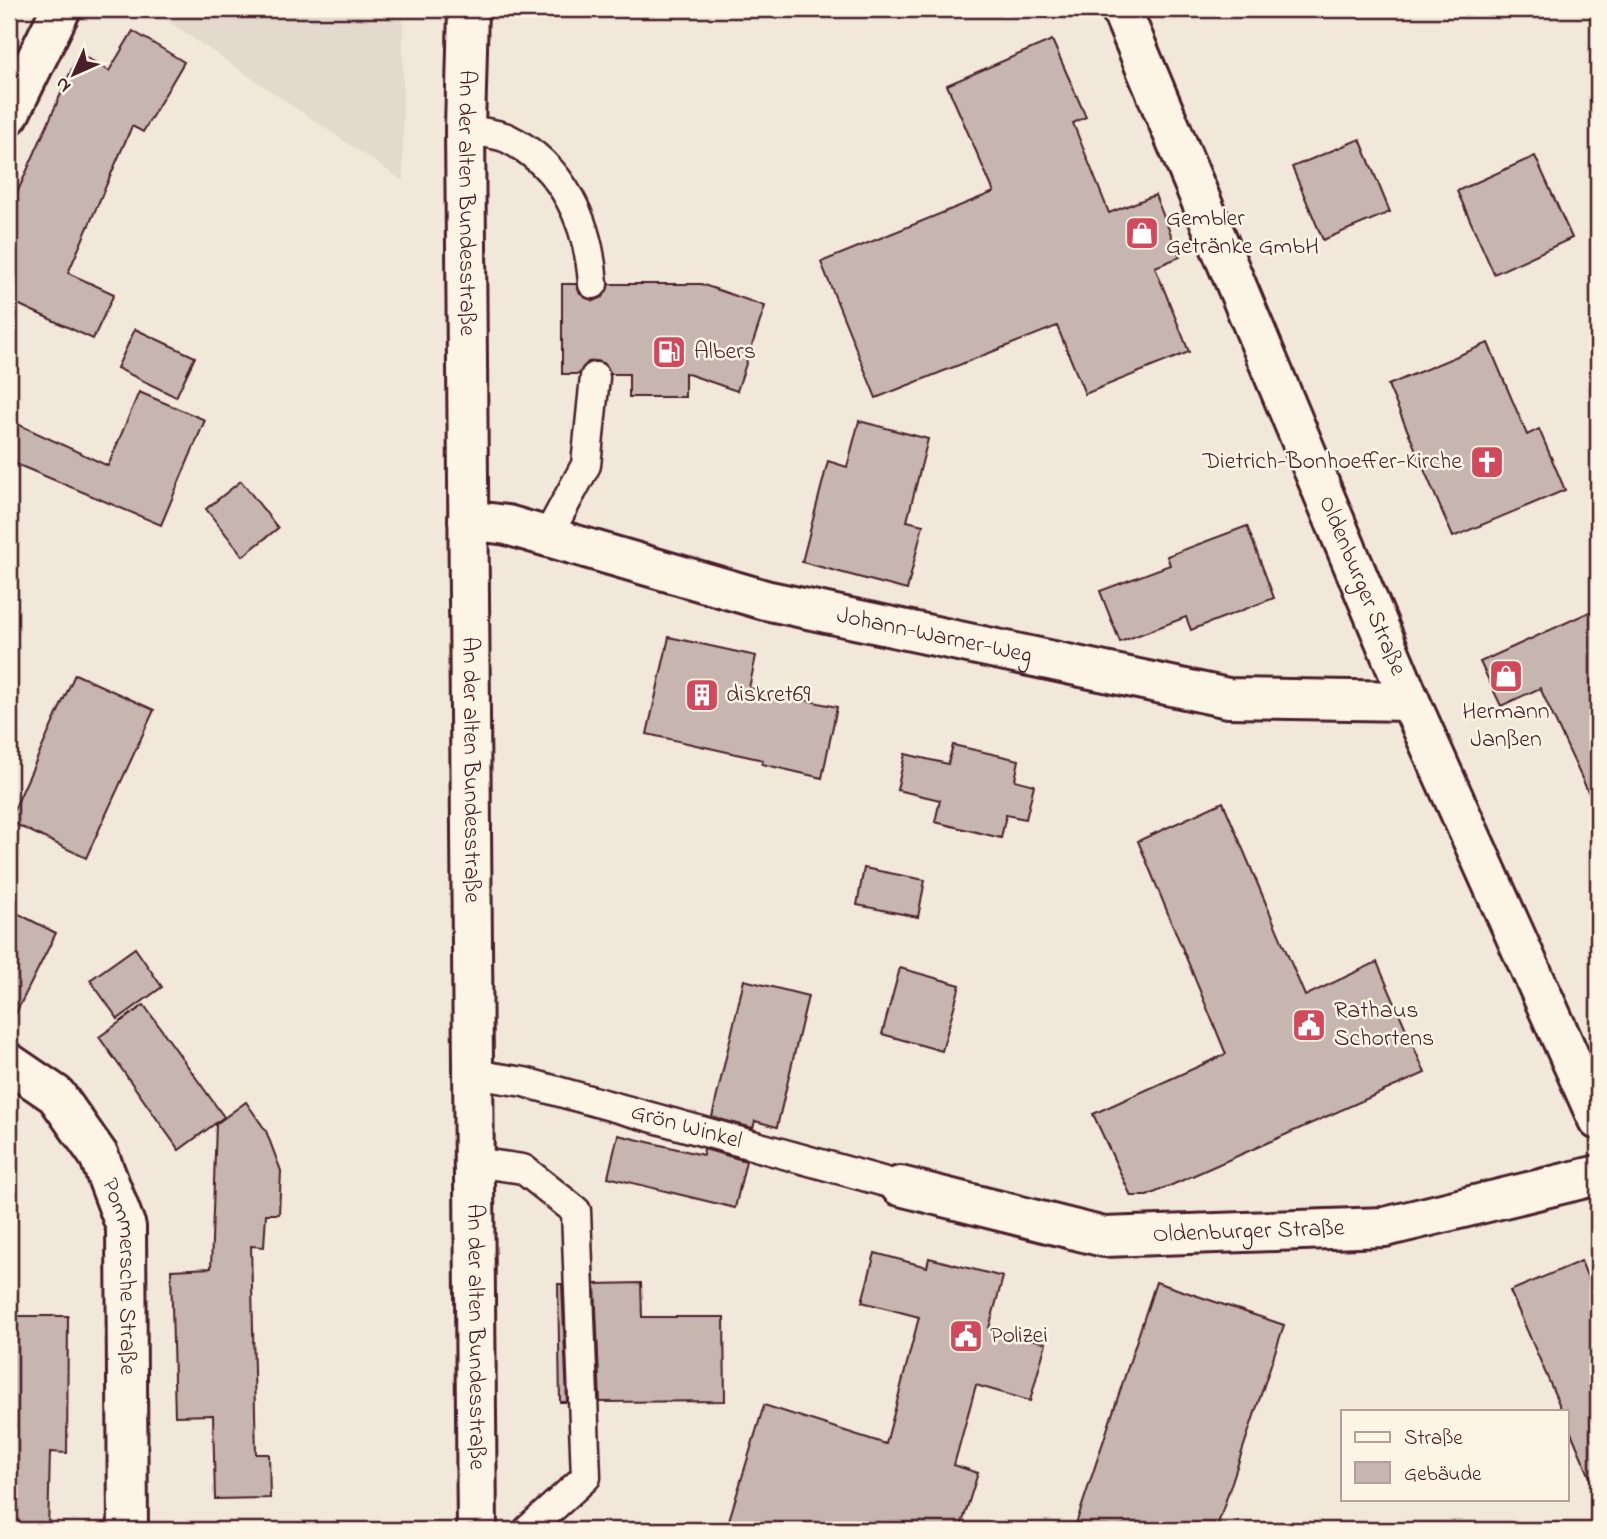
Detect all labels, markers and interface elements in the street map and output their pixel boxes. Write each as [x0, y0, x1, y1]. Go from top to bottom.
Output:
north arrow [38, 38, 108, 108]
street label: An der alten Bundesstraße [447, 69, 484, 336]
text: N [50, 70, 78, 98]
place label: Gembler Getränke GmbH [1166, 202, 1319, 265]
shop icon: Gembler Getränke GmbH [1123, 214, 1161, 252]
fuel station icon: Albers [650, 333, 688, 371]
place label: Albers [694, 335, 756, 370]
church icon: Dietrich-Bonhoeffer-Kirche [1468, 443, 1506, 481]
place label: Dietrich-Bonhoeffer-Kirche [1202, 445, 1462, 480]
street label: Oldenburger Straße [1309, 490, 1415, 681]
street label: Johann-Warner-Weg [833, 598, 1035, 674]
street label: An der alten Bundesstraße [452, 637, 489, 903]
shop icon: Hermann Janßen [1487, 657, 1525, 695]
building icon: diskret69 [683, 676, 721, 714]
place label: diskret69 [726, 678, 811, 713]
place label: Hermann Janßen [1462, 695, 1550, 758]
place label: Rathaus Schortens [1334, 994, 1434, 1057]
public building icon: Rathaus Schortens [1290, 1006, 1328, 1044]
street label: Grön Winkel [627, 1095, 746, 1159]
street label: Pommersche Straße [92, 1173, 144, 1375]
street label: An der alten Bundesstraße [457, 1204, 494, 1470]
street label: Oldenburger Straße [1152, 1211, 1345, 1253]
public building icon: Polizei [947, 1317, 985, 1355]
place label: Polizei [990, 1319, 1048, 1354]
legend [1341, 1410, 1568, 1500]
text: Straße [1404, 1424, 1463, 1454]
text: Gebäude [1404, 1460, 1482, 1490]

